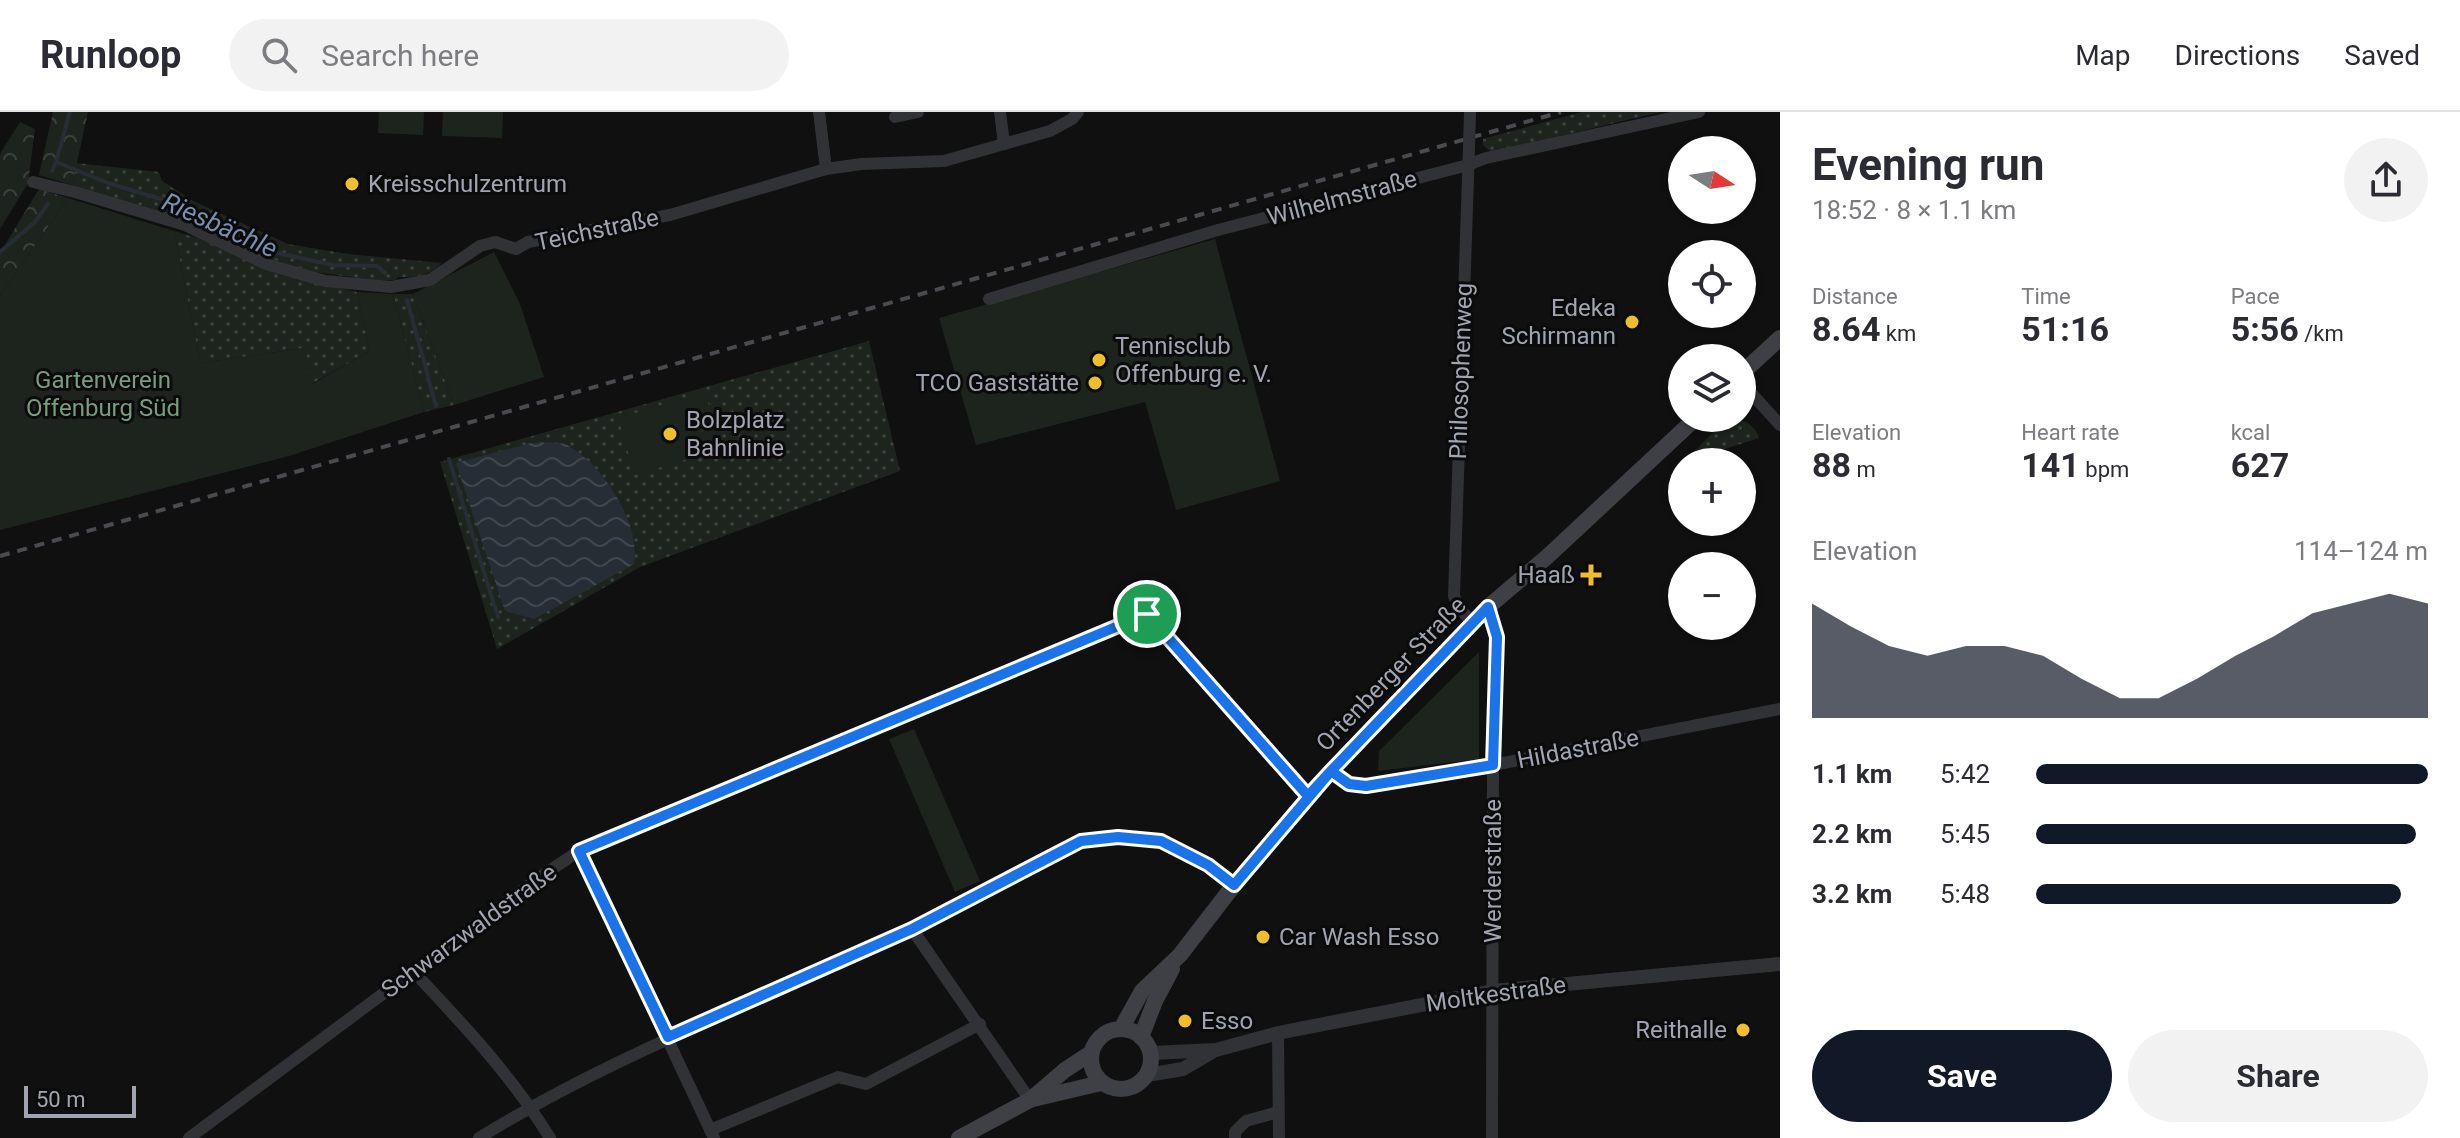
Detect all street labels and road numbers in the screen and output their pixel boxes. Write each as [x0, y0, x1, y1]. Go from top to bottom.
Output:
street label: Wilhelmstraße [1264, 165, 1420, 231]
street label: Teichstraße [533, 203, 661, 257]
street label: Philosophenweg [1444, 282, 1478, 460]
street label: Ortenberger Straße [1310, 591, 1472, 757]
street label: Hildastraße [1515, 723, 1641, 775]
street label: Werderstraße [1479, 799, 1507, 943]
street label: Schwarzwaldstraße [376, 858, 562, 1004]
street label: Moltkestraße [1424, 970, 1568, 1018]

